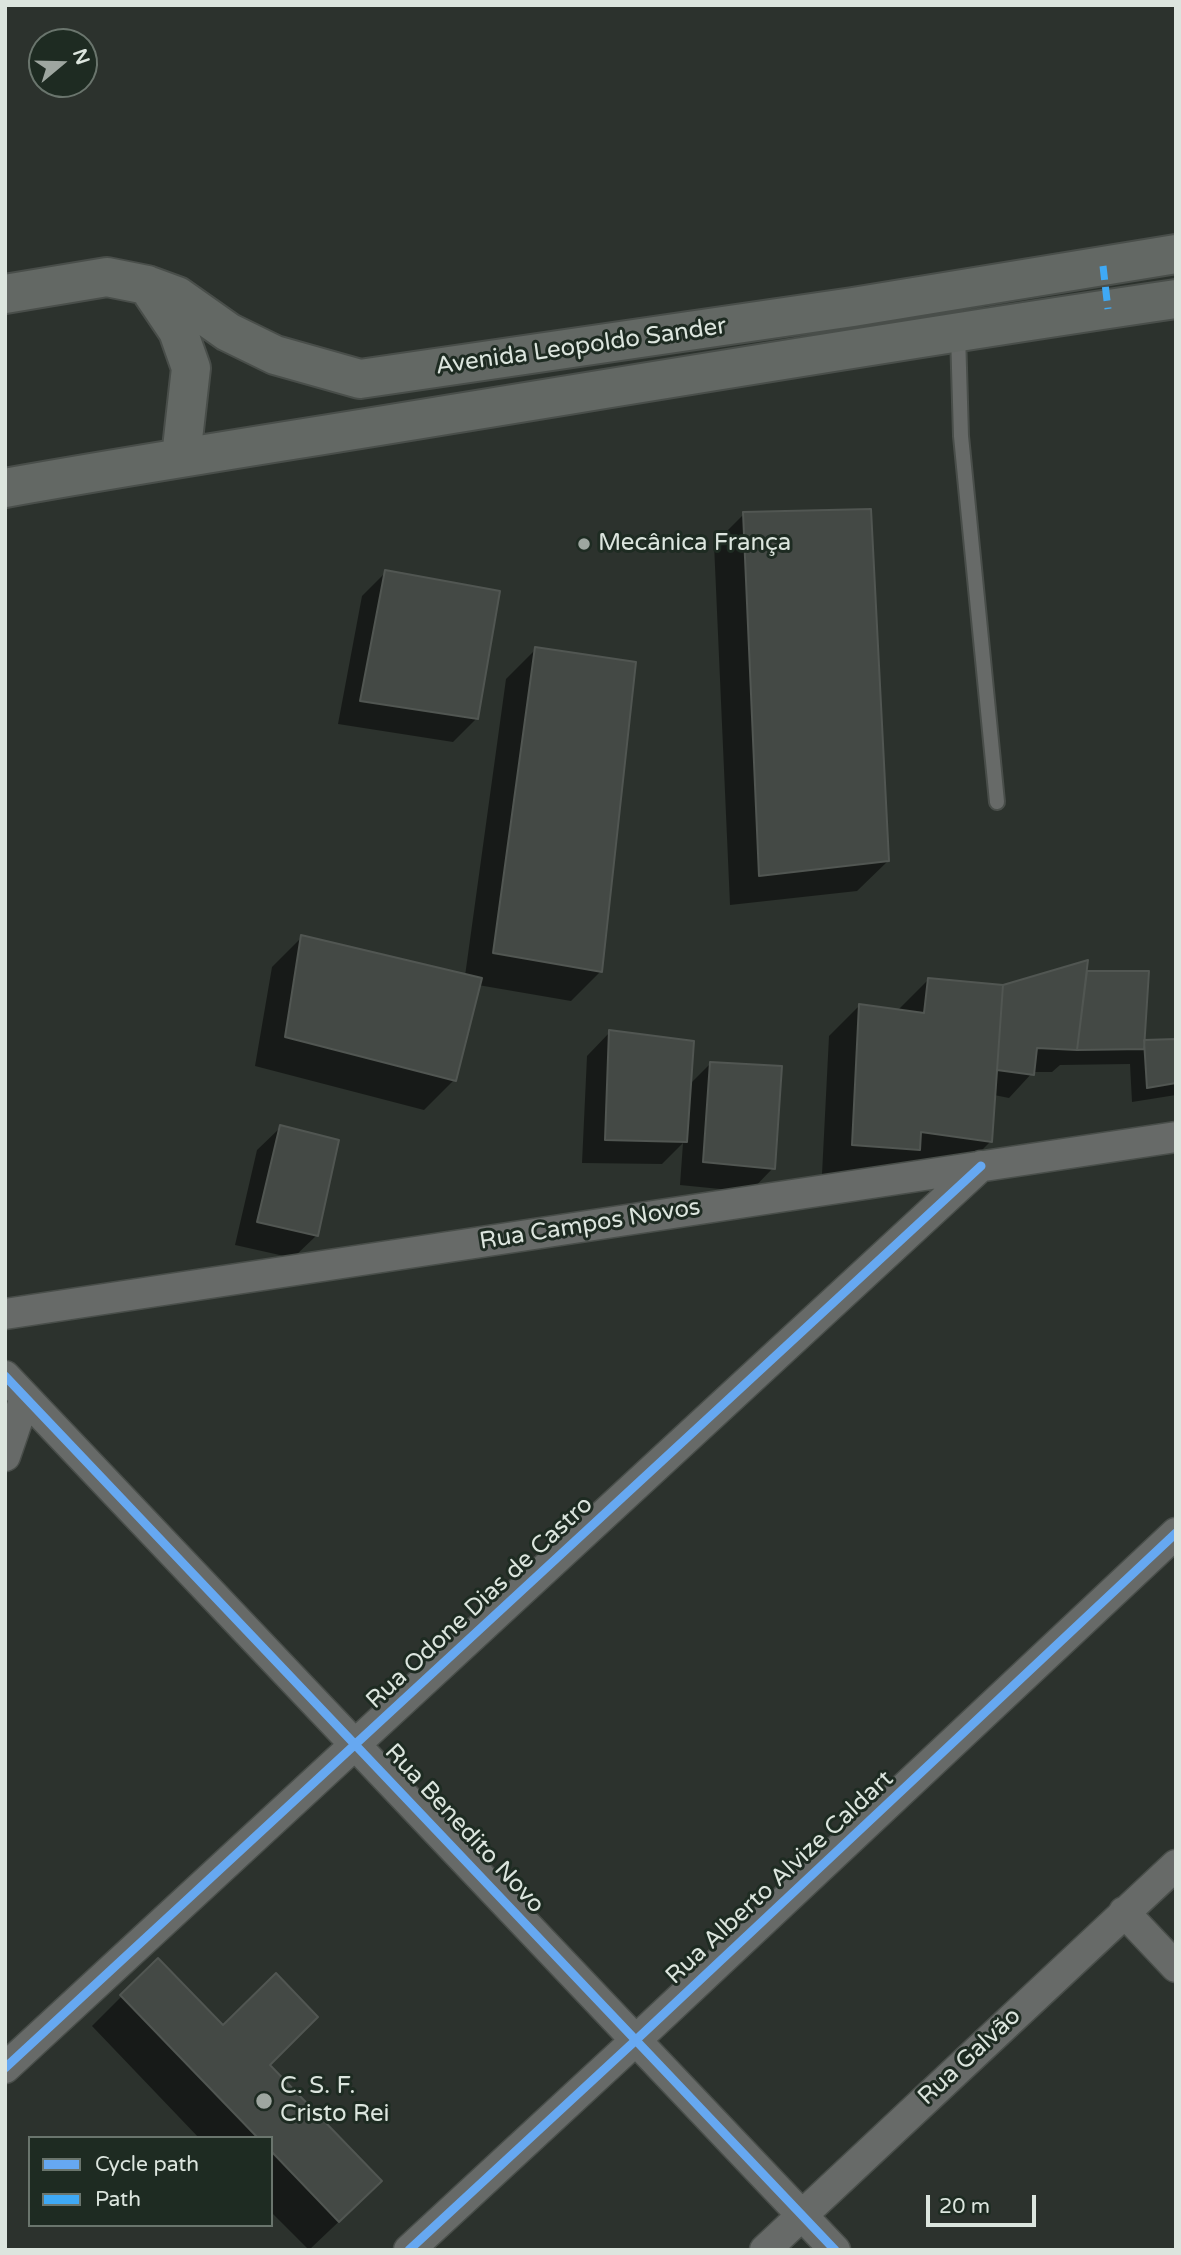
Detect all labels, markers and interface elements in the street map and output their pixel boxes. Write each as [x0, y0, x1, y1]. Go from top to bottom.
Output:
north arrow [28, 28, 98, 98]
text: N [68, 46, 94, 68]
street label: Avenida Leopoldo Sander [434, 312, 728, 382]
place label: Mecânica França [598, 530, 791, 558]
marker: Mecânica França [576, 536, 592, 552]
street label: Rua Campos Novos [478, 1193, 702, 1257]
street label: Rua Odone Dias de Castro [361, 1491, 599, 1715]
street label: Rua Benedito Novo [378, 1738, 550, 1920]
street label: Rua Alberto Alvize Caldart [660, 1765, 900, 1991]
street label: Rua Galvão [913, 2002, 1027, 2112]
place label: C. S. F. Cristo Rei [280, 2073, 390, 2129]
marker: C. S. F. Cristo Rei [254, 2091, 274, 2111]
legend [28, 2136, 273, 2227]
text: Cycle path [95, 2152, 199, 2177]
scale bar [929, 2182, 1039, 2226]
text: Path [95, 2187, 141, 2212]
text: 20 m [939, 2194, 990, 2219]

